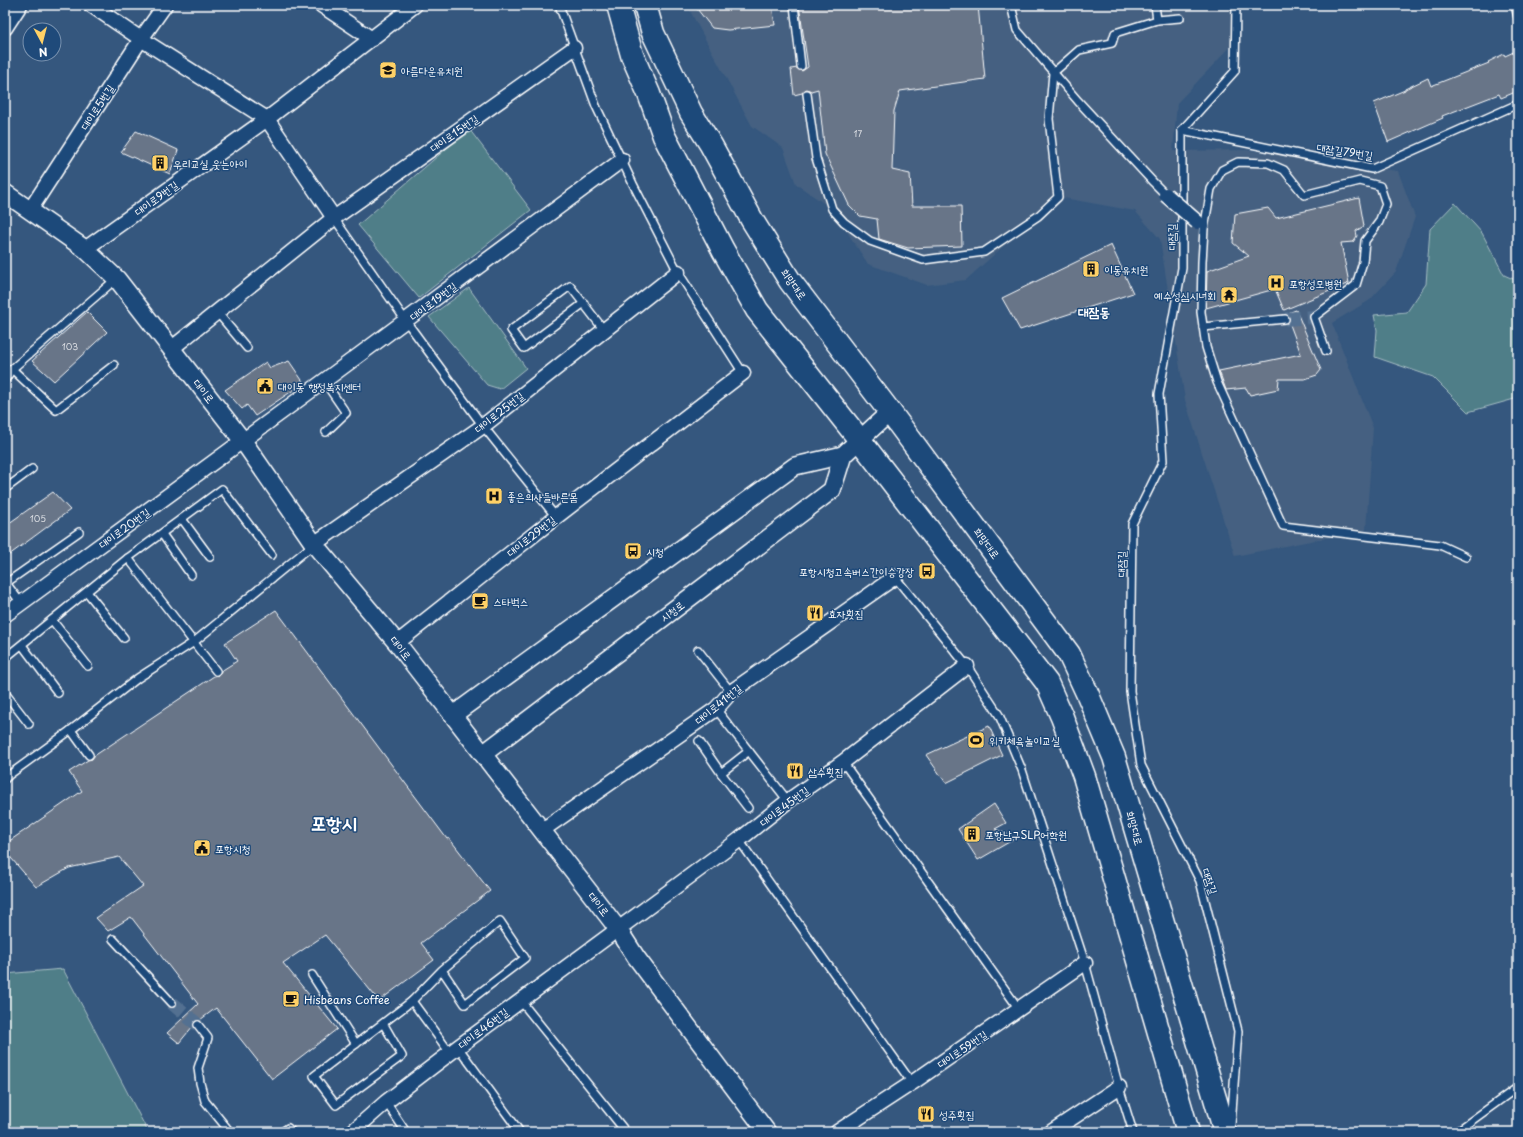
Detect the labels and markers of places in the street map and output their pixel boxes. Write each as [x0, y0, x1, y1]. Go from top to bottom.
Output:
school or university icon: 아름다운유치원 [378, 60, 398, 80]
place label: 아름다운유치원 [401, 62, 463, 79]
building icon: 우리교실 웃는아이 [150, 153, 170, 173]
place label: 우리교실 웃는아이 [173, 155, 247, 172]
building icon: 이동유치원 [1081, 259, 1101, 279]
place label: 이동유치원 [1104, 261, 1148, 278]
hospital icon: 포항성모병원 [1266, 273, 1286, 293]
place label: 포항성모병원 [1289, 275, 1342, 292]
temple icon: 예수성심시녀회 [1219, 285, 1239, 305]
place label: 예수성심시녀회 [1154, 287, 1216, 304]
public building icon: 대이동 행정복지센터 [255, 376, 275, 396]
place label: 대이동 행정복지센터 [278, 378, 361, 395]
hospital icon: 좋은의사들바른몸 [484, 486, 504, 506]
place label: 좋은의사들바른몸 [507, 488, 578, 505]
bus stop icon: 시청 [623, 541, 643, 561]
place label: 시청 [646, 543, 664, 560]
bus stop icon: 포항시청고속버스간이승강장 [917, 561, 937, 581]
place label: 포항시청고속버스간이승강장 [799, 563, 914, 580]
cafe icon: 스타벅스 [470, 591, 490, 611]
place label: 스타벅스 [493, 593, 528, 610]
restaurant icon: 효자횟집 [805, 603, 825, 623]
place label: 효자횟집 [828, 605, 863, 622]
sports icon: 위키체육놀이교실 [966, 730, 986, 750]
place label: 위키체육놀이교실 [989, 732, 1060, 749]
restaurant icon: 삼수횟집 [785, 761, 805, 781]
place label: 삼수횟집 [808, 763, 843, 780]
building icon: 포항남구SLP어학원 [962, 824, 982, 844]
place label: 포항남구SLP어학원 [985, 826, 1067, 843]
public building icon: 포항시청 [192, 838, 212, 858]
place label: 포항시청 [215, 840, 250, 857]
cafe icon: Hisbeans Coffee [281, 989, 301, 1009]
place label: Hisbeans Coffee [304, 991, 390, 1008]
restaurant icon: 성주횟집 [916, 1104, 936, 1124]
place label: 성주횟집 [939, 1106, 974, 1123]

